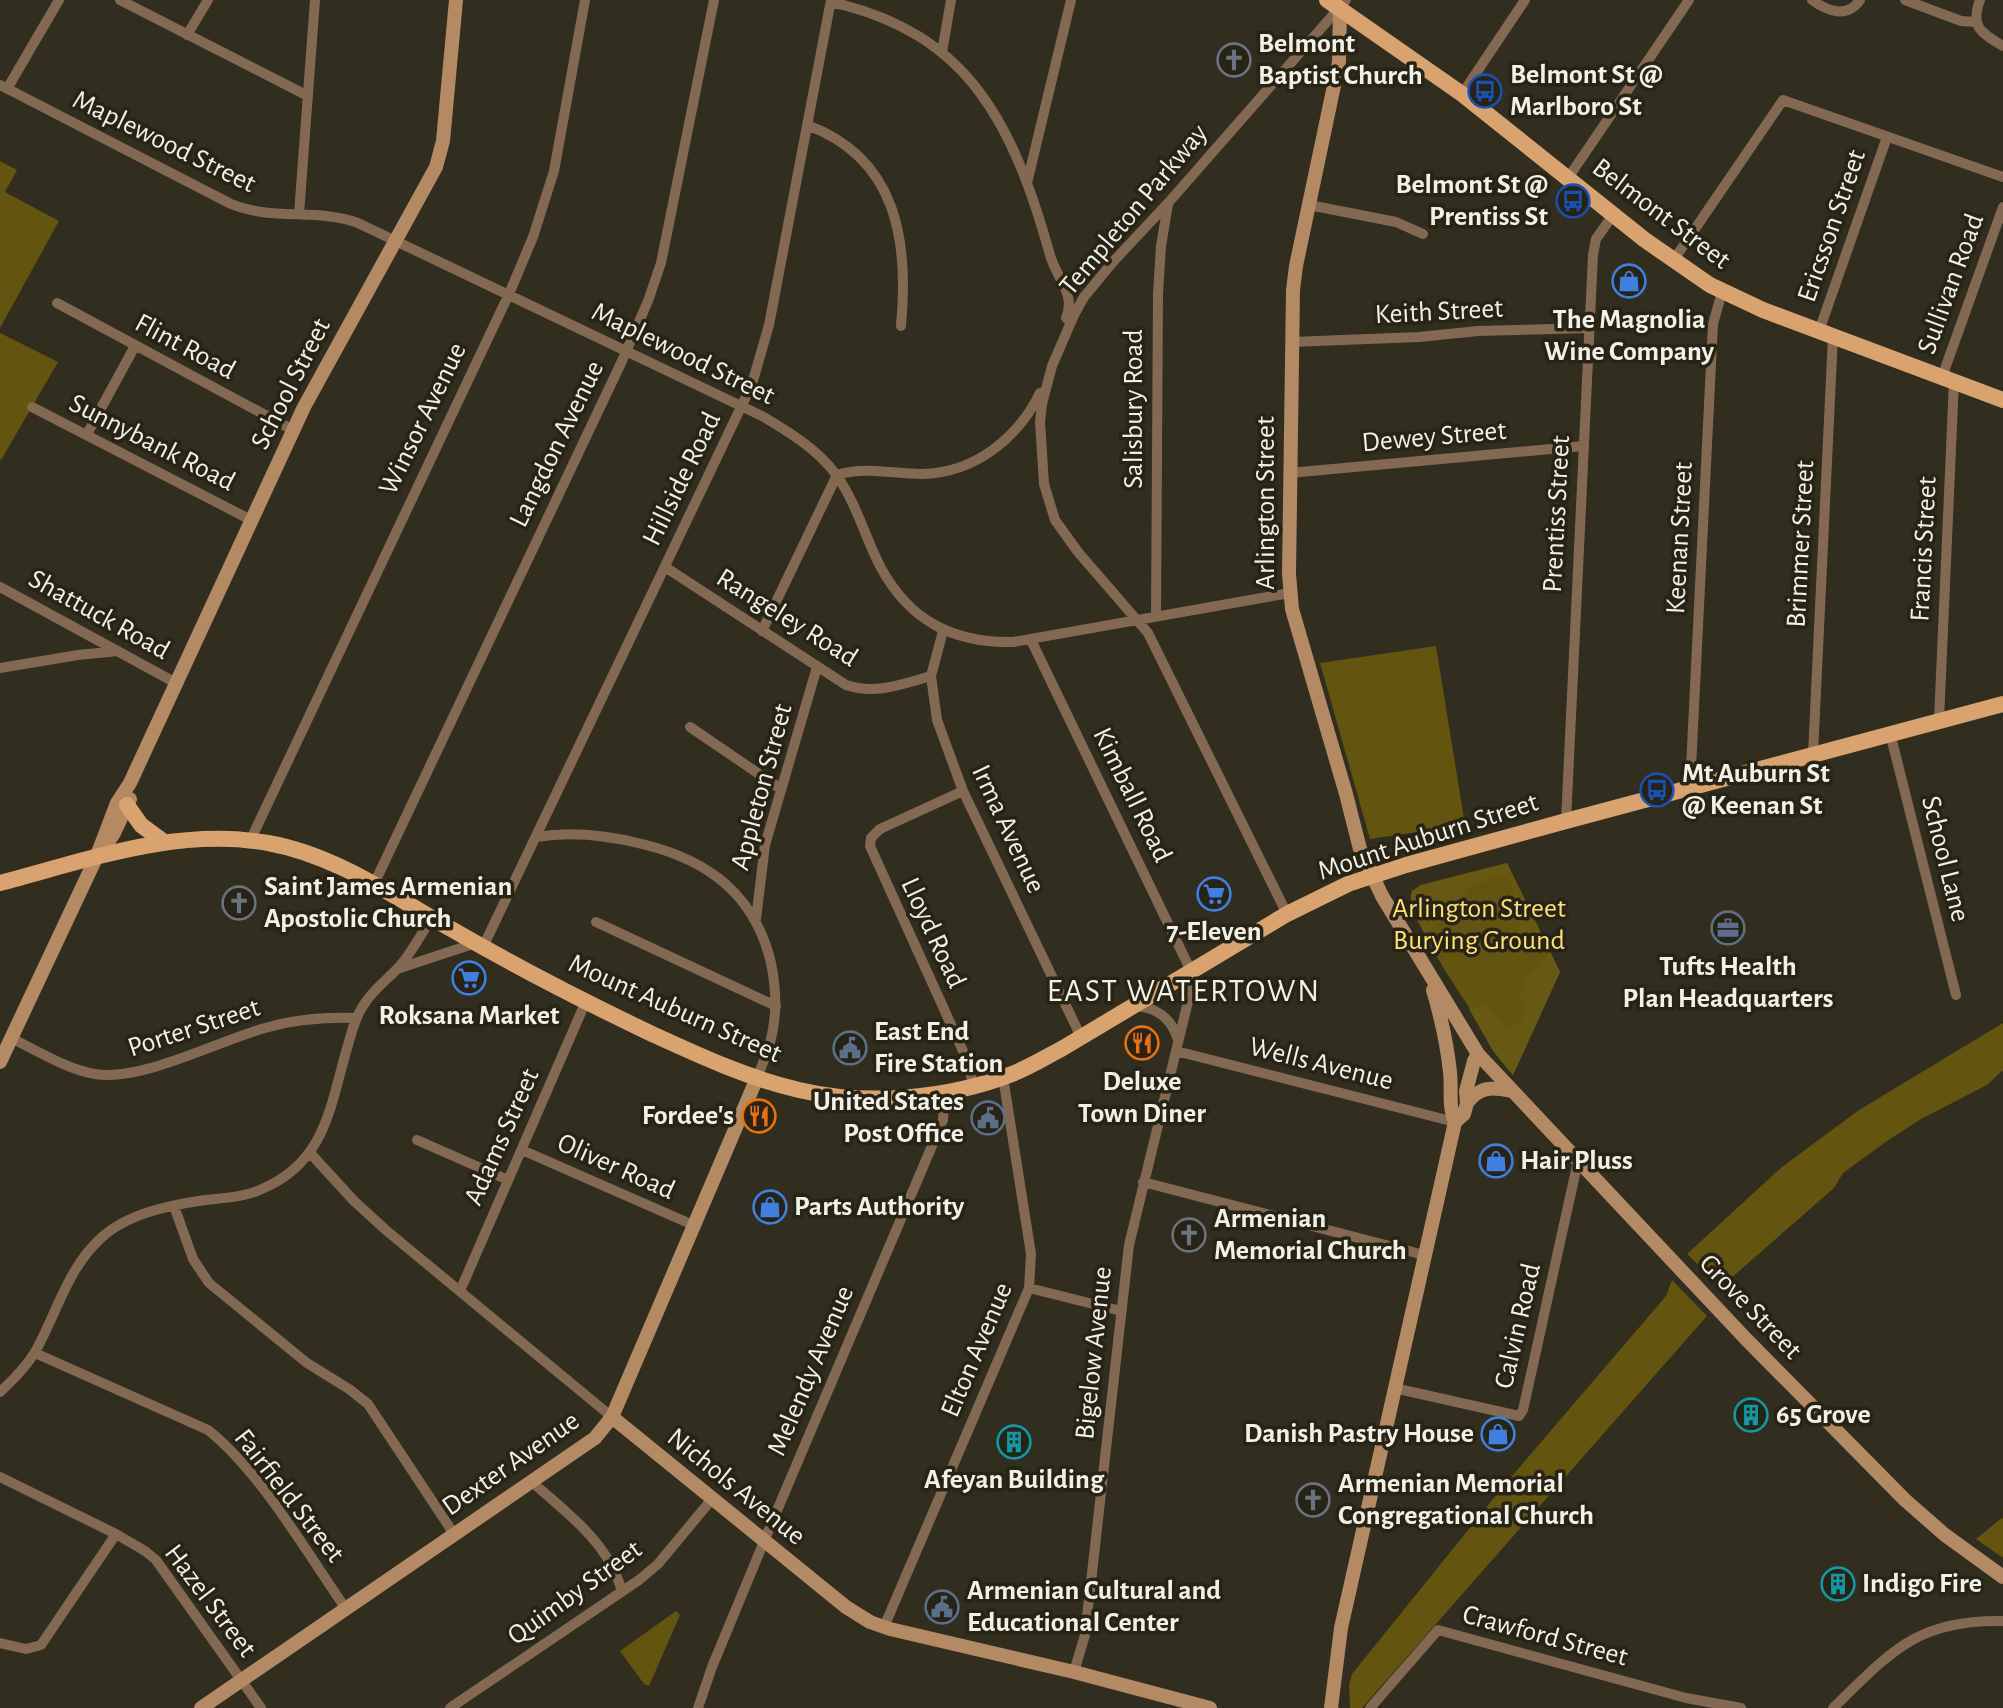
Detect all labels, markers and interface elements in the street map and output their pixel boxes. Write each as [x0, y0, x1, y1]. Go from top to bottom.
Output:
place label: Belmont Baptist Church [1258, 30, 1423, 90]
church icon: Belmont Baptist Church [1215, 41, 1253, 79]
place label: Belmont St @ Marlboro St [1510, 61, 1663, 121]
bus stop icon: Belmont St @ Marlboro St [1466, 72, 1504, 110]
street label: Maplewood Street [68, 86, 260, 198]
street label: Templeton Parkway [1055, 119, 1213, 301]
street label: Ericsson Street [1793, 146, 1871, 306]
street label: Belmont Street [1587, 153, 1735, 275]
place label: Belmont St @ Prentiss St [1395, 171, 1549, 231]
bus stop icon: Belmont St @ Prentiss St [1554, 182, 1592, 220]
street label: Sullivan Road [1913, 210, 1989, 358]
shop icon: The Magnolia Wine Company [1610, 262, 1648, 300]
street label: Keith Street [1374, 295, 1504, 329]
street label: Maplewood Street [587, 298, 779, 410]
place label: The Magnolia Wine Company [1544, 306, 1714, 366]
street label: Flint Road [130, 309, 240, 385]
street label: School Street [246, 314, 336, 454]
street label: Salisbury Road [1120, 329, 1148, 489]
street label: Winsor Avenue [374, 339, 472, 499]
street label: Langdon Avenue [505, 356, 609, 532]
street label: Sunnybank Road [65, 389, 239, 497]
street label: Hillside Road [638, 408, 726, 550]
street label: Arlington Street [1252, 416, 1280, 590]
street label: Dewey Street [1361, 417, 1507, 457]
street label: Prentiss Street [1539, 435, 1575, 593]
street label: Brimmer Street [1783, 460, 1819, 628]
street label: Keenan Street [1662, 461, 1698, 615]
street label: Francis Street [1906, 476, 1942, 622]
street label: Rangeley Road [711, 564, 863, 672]
street label: Shattuck Road [24, 565, 174, 665]
street label: Appleton Street [726, 701, 798, 873]
street label: Kimball Road [1087, 723, 1177, 867]
place label: Mt Auburn St @ Keenan St [1682, 760, 1830, 820]
street label: Irma Avenue [966, 761, 1050, 897]
bus stop icon: Mt Auburn St @ Keenan St [1638, 771, 1676, 809]
street label: Mount Auburn Street [1314, 788, 1542, 886]
street label: School Lane [1916, 793, 1974, 925]
place label: Saint James Armenian Apostolic Church [264, 873, 512, 933]
street label: Lloyd Road [895, 873, 971, 993]
supermarket icon: 7-Eleven [1195, 875, 1233, 913]
church icon: Saint James Armenian Apostolic Church [220, 884, 258, 922]
park label: Arlington Street Burying Ground [1392, 895, 1566, 955]
office icon: Tufts Health Plan Headquarters [1709, 909, 1747, 947]
place label: 7-Eleven [1166, 918, 1262, 946]
street label: Mount Auburn Street [564, 950, 786, 1069]
place label: Tufts Health Plan Headquarters [1623, 953, 1833, 1013]
supermarket icon: Roksana Market [450, 959, 488, 997]
district label: EAST WATERTOWN [1047, 975, 1321, 1007]
street label: Porter Street [125, 994, 263, 1062]
place label: Roksana Market [379, 1002, 560, 1030]
place label: East End Fire Station [874, 1018, 1003, 1078]
restaurant icon: Deluxe Town Diner [1123, 1024, 1161, 1062]
public building icon: East End Fire Station [831, 1029, 869, 1067]
street label: Wells Avenue [1246, 1033, 1396, 1095]
street label: Adams Street [459, 1064, 545, 1209]
place label: Deluxe Town Diner [1078, 1068, 1206, 1128]
place label: United States Post Office [813, 1088, 964, 1148]
restaurant icon: Fordee's [740, 1097, 778, 1135]
public building icon: United States Post Office [969, 1099, 1007, 1137]
place label: Fordee's [642, 1102, 734, 1130]
street label: Oliver Road [553, 1129, 679, 1205]
shop icon: Hair Pluss [1477, 1142, 1515, 1180]
place label: Hair Pluss [1520, 1147, 1633, 1175]
shop icon: Parts Authority [751, 1188, 789, 1226]
place label: Parts Authority [794, 1193, 965, 1221]
place label: Armenian Memorial Church [1214, 1205, 1407, 1265]
church icon: Armenian Memorial Church [1170, 1216, 1208, 1254]
street label: Grove Street [1694, 1249, 1806, 1365]
street label: Calvin Road [1490, 1261, 1546, 1391]
street label: Bigelow Avenue [1071, 1265, 1117, 1441]
street label: Elton Avenue [936, 1279, 1018, 1421]
street label: Melendy Avenue [763, 1282, 859, 1460]
building icon: 65 Grove [1732, 1396, 1770, 1434]
place label: 65 Grove [1776, 1401, 1871, 1429]
street label: Dexter Avenue [437, 1407, 585, 1521]
shop icon: Danish Pastry House [1479, 1415, 1517, 1453]
place label: Danish Pastry House [1244, 1420, 1474, 1448]
street label: Nichols Avenue [662, 1423, 810, 1551]
building icon: Afeyan Building [995, 1423, 1033, 1461]
street label: Fairfield Street [229, 1424, 349, 1568]
place label: Afeyan Building [924, 1466, 1105, 1494]
place label: Armenian Memorial Congregational Church [1338, 1470, 1594, 1530]
church icon: Armenian Memorial Congregational Church [1294, 1481, 1332, 1519]
street label: Quimby Street [503, 1535, 647, 1651]
street label: Hazel Street [159, 1539, 261, 1663]
building icon: Indigo Fire [1819, 1565, 1857, 1603]
place label: Indigo Fire [1862, 1570, 1982, 1598]
place label: Armenian Cultural and Educational Center [967, 1577, 1221, 1637]
public building icon: Armenian Cultural and Educational Center [923, 1588, 961, 1626]
street label: Crawford Street [1459, 1601, 1631, 1672]

